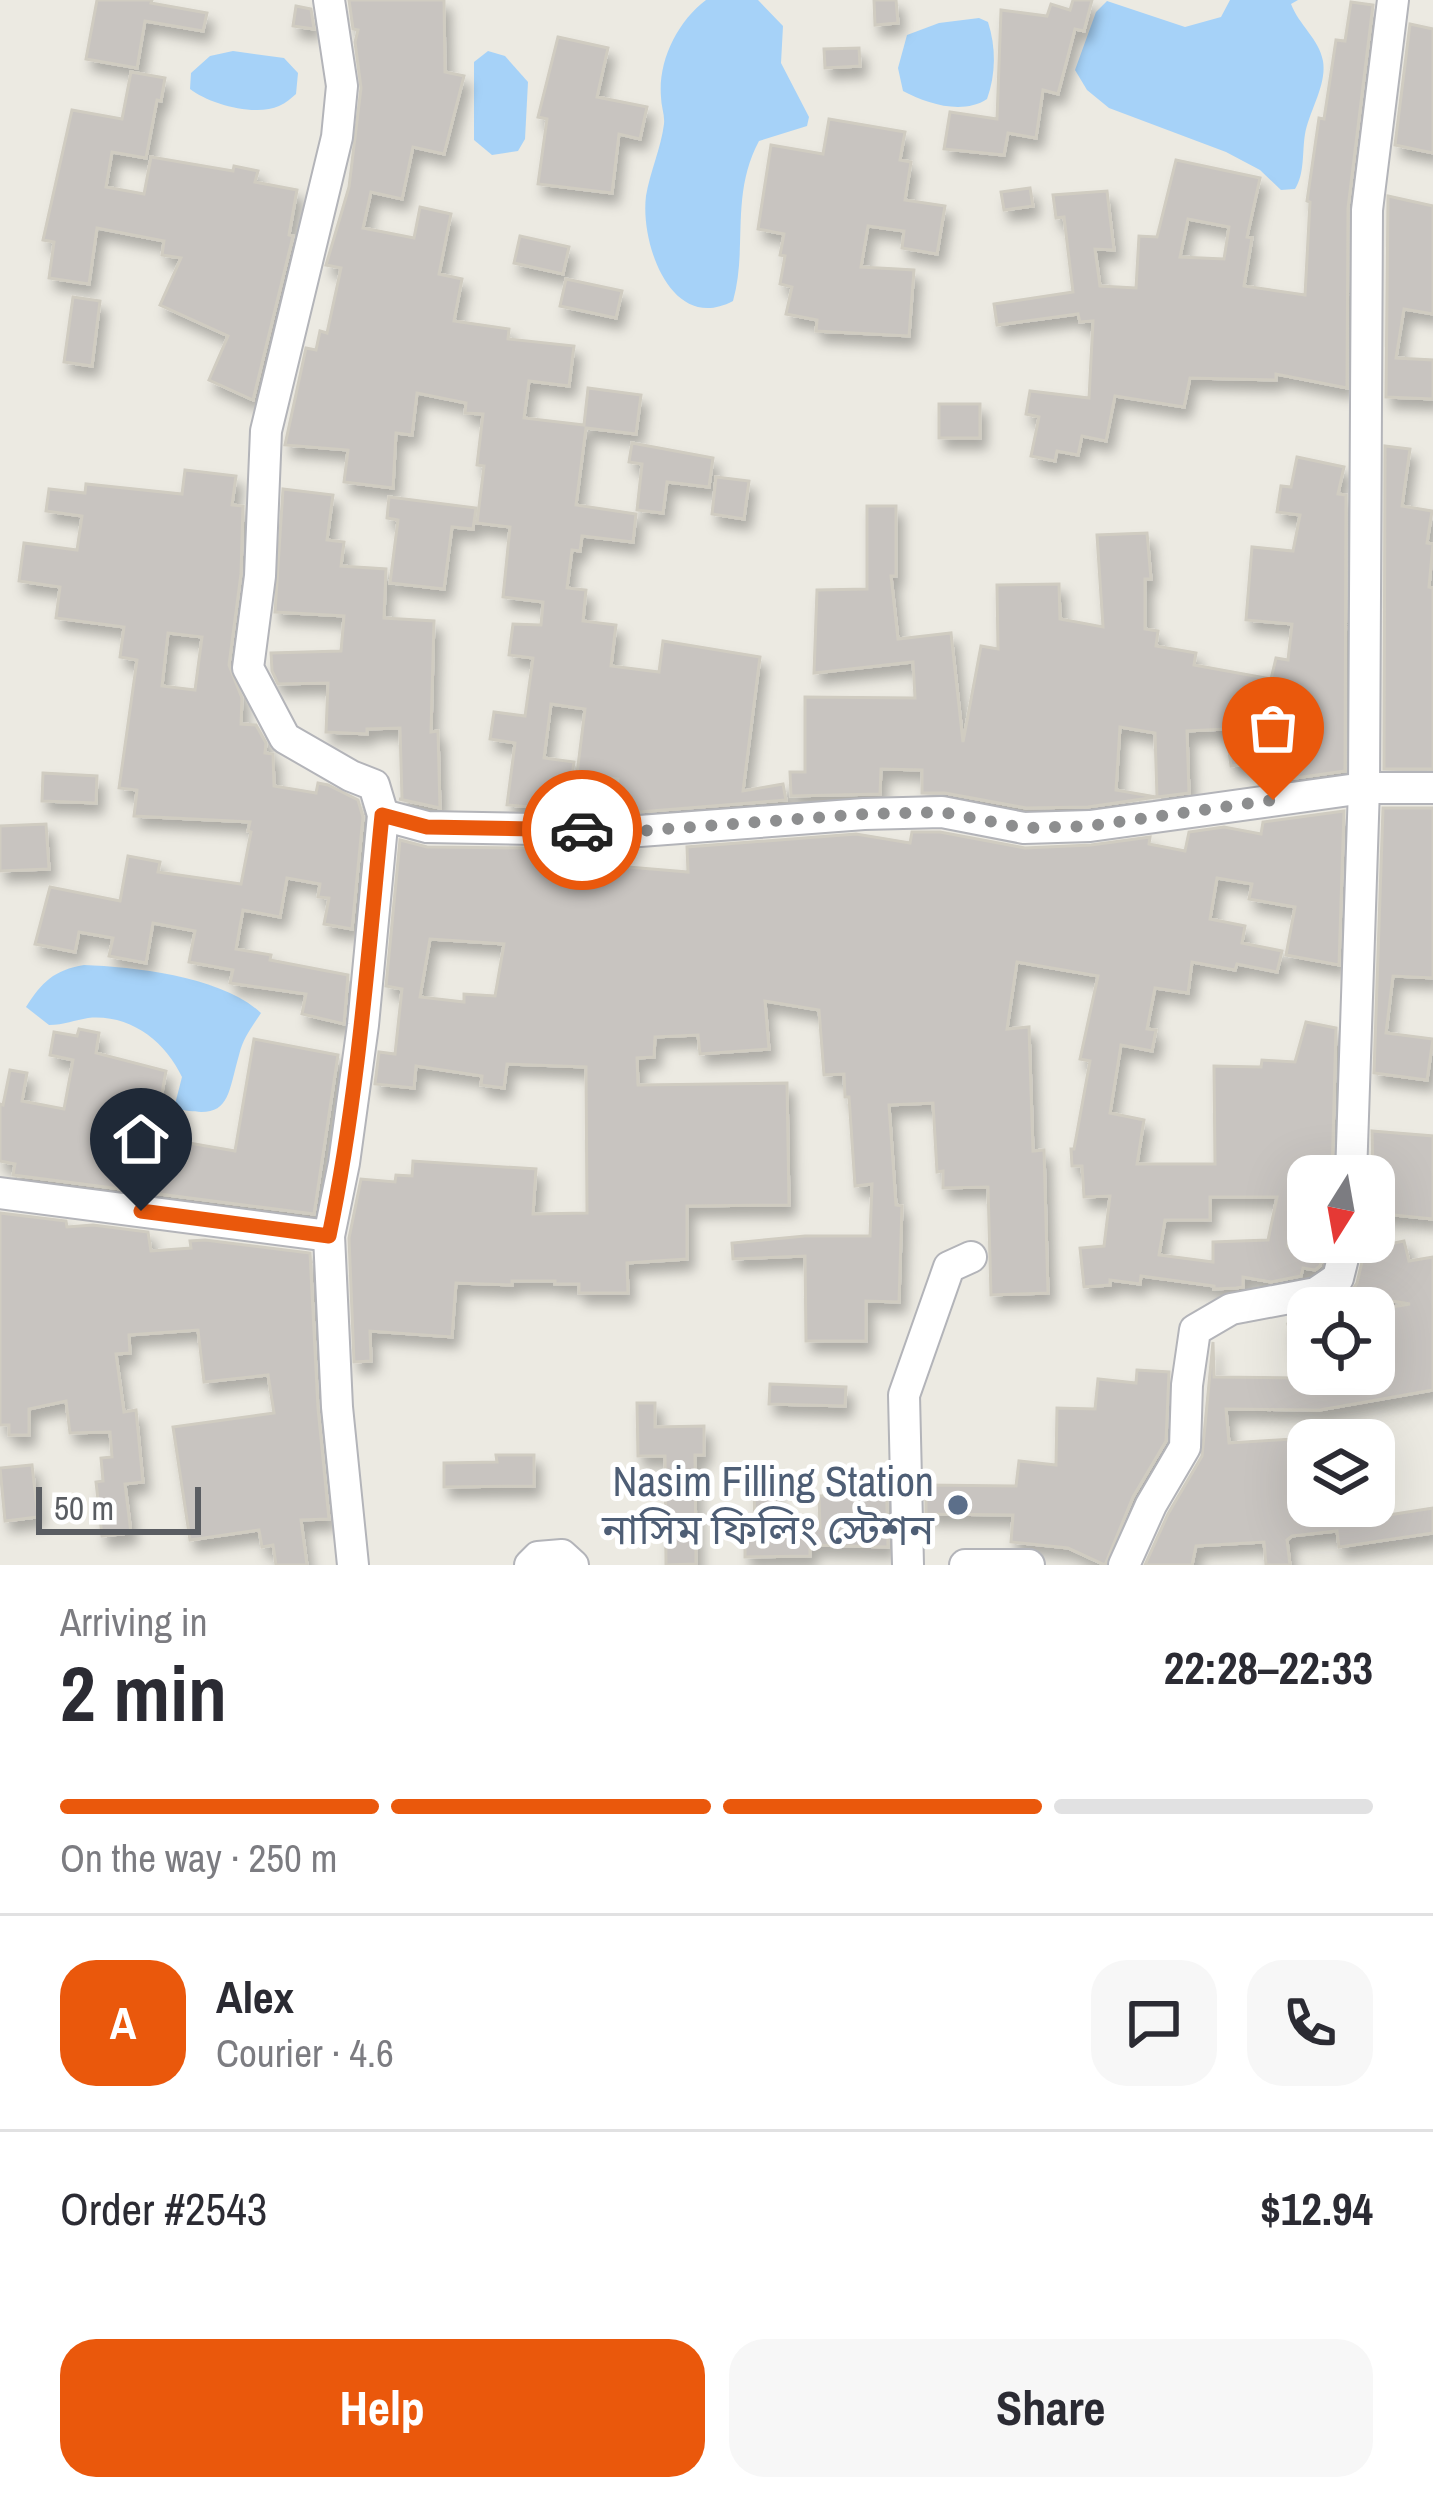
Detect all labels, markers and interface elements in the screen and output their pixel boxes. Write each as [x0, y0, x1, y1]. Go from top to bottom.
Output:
pin [1222, 677, 1324, 800]
icon: bag [1240, 695, 1306, 761]
courier [522, 770, 642, 890]
icon: car [549, 797, 615, 863]
pin [90, 1088, 192, 1211]
icon: home [108, 1106, 174, 1172]
north arrow [1287, 1155, 1395, 1263]
map controls [1287, 1155, 1395, 1527]
button: locate [1287, 1287, 1395, 1395]
button: layers [1287, 1419, 1395, 1527]
place label: Nasim Filling Station নাসিম ফিলিং স্টেশন [601, 1453, 935, 1557]
scale bar [36, 1481, 201, 1534]
text: 50 m [54, 1486, 114, 1530]
marker: Nasim Filling Station নাসিম ফিলিং স্টেশন [945, 1492, 971, 1518]
text: Arriving in [60, 1596, 208, 1648]
text: 22:28–22:33 [1164, 1637, 1373, 1698]
text: 2 min [60, 1640, 227, 1745]
text: On the way · 250 m [60, 1832, 337, 1884]
button: chat [1091, 1960, 1217, 2086]
button: phone [1247, 1960, 1373, 2086]
text: Alex [216, 1966, 294, 2027]
text: A [110, 1992, 136, 2053]
text: Courier · 4.6 [216, 2027, 394, 2079]
text: Order #2543 [60, 2178, 267, 2239]
text: $12.94 [1260, 2178, 1373, 2239]
button: Help [60, 2339, 705, 2477]
button: Share [729, 2339, 1373, 2477]

